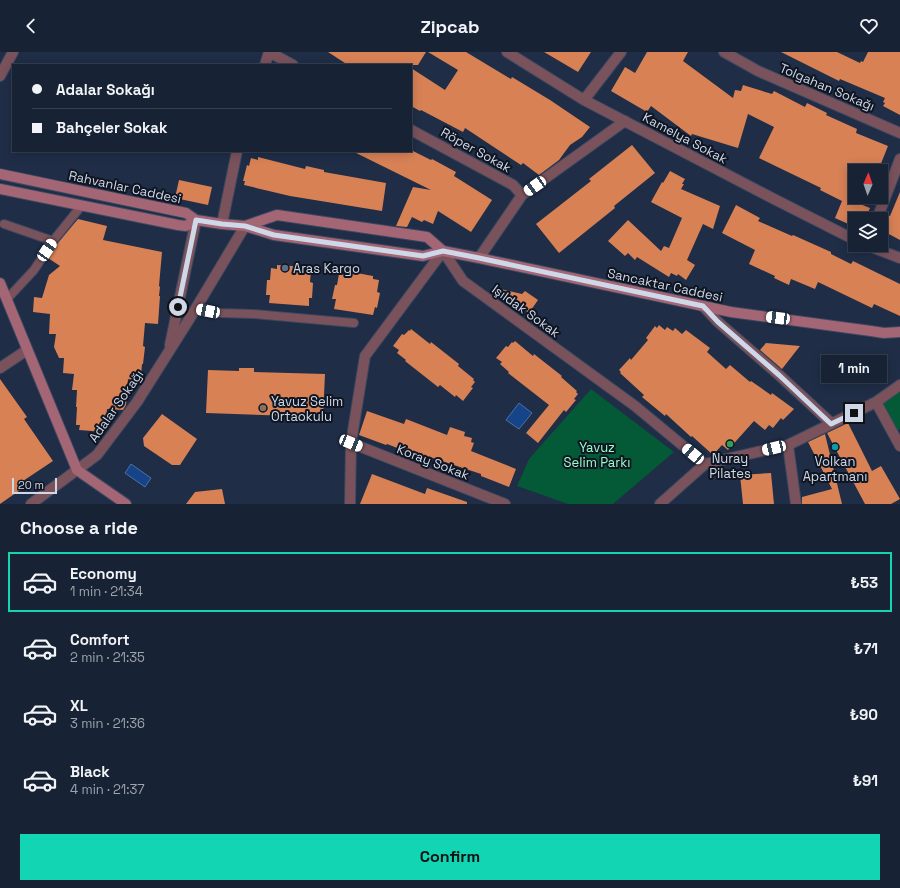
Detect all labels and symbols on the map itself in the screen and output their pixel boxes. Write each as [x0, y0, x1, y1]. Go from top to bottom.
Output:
street label: Tolgahan Sokağı [777, 59, 877, 115]
street label: Kamelya Sokak [640, 109, 730, 167]
street label: Röper Sokak [438, 124, 514, 176]
north arrow [848, 164, 888, 204]
street label: Rahvanlar Caddesi [67, 167, 183, 207]
car [522, 174, 548, 198]
car [35, 237, 59, 263]
place label: Aras Kargo [293, 260, 360, 277]
marker: Aras Kargo [280, 263, 290, 273]
street label: Sancaktar Caddesi [606, 264, 724, 306]
street label: Işıldak Sokak [489, 281, 563, 341]
route start [169, 298, 187, 316]
car [195, 303, 221, 319]
car [765, 311, 791, 325]
callout: 1 min [821, 355, 887, 383]
street label: Adalar Sokağı [85, 366, 147, 446]
place label: Yavuz Selim Ortaokulu [271, 393, 343, 425]
marker: Yavuz Selim Ortaokulu [258, 403, 268, 413]
route end [845, 404, 863, 422]
car [338, 433, 364, 453]
park label: Yavuz Selim Parkı [564, 439, 630, 471]
marker: Nuray Pilates [725, 439, 735, 449]
car [761, 439, 787, 457]
street label: Koray Sokak [394, 440, 472, 484]
car [680, 442, 706, 466]
marker: Volkan Apartmanı [830, 442, 840, 452]
place label: Nuray Pilates [709, 450, 751, 482]
place label: Volkan Apartmanı [803, 453, 867, 485]
scale bar [12, 476, 57, 495]

